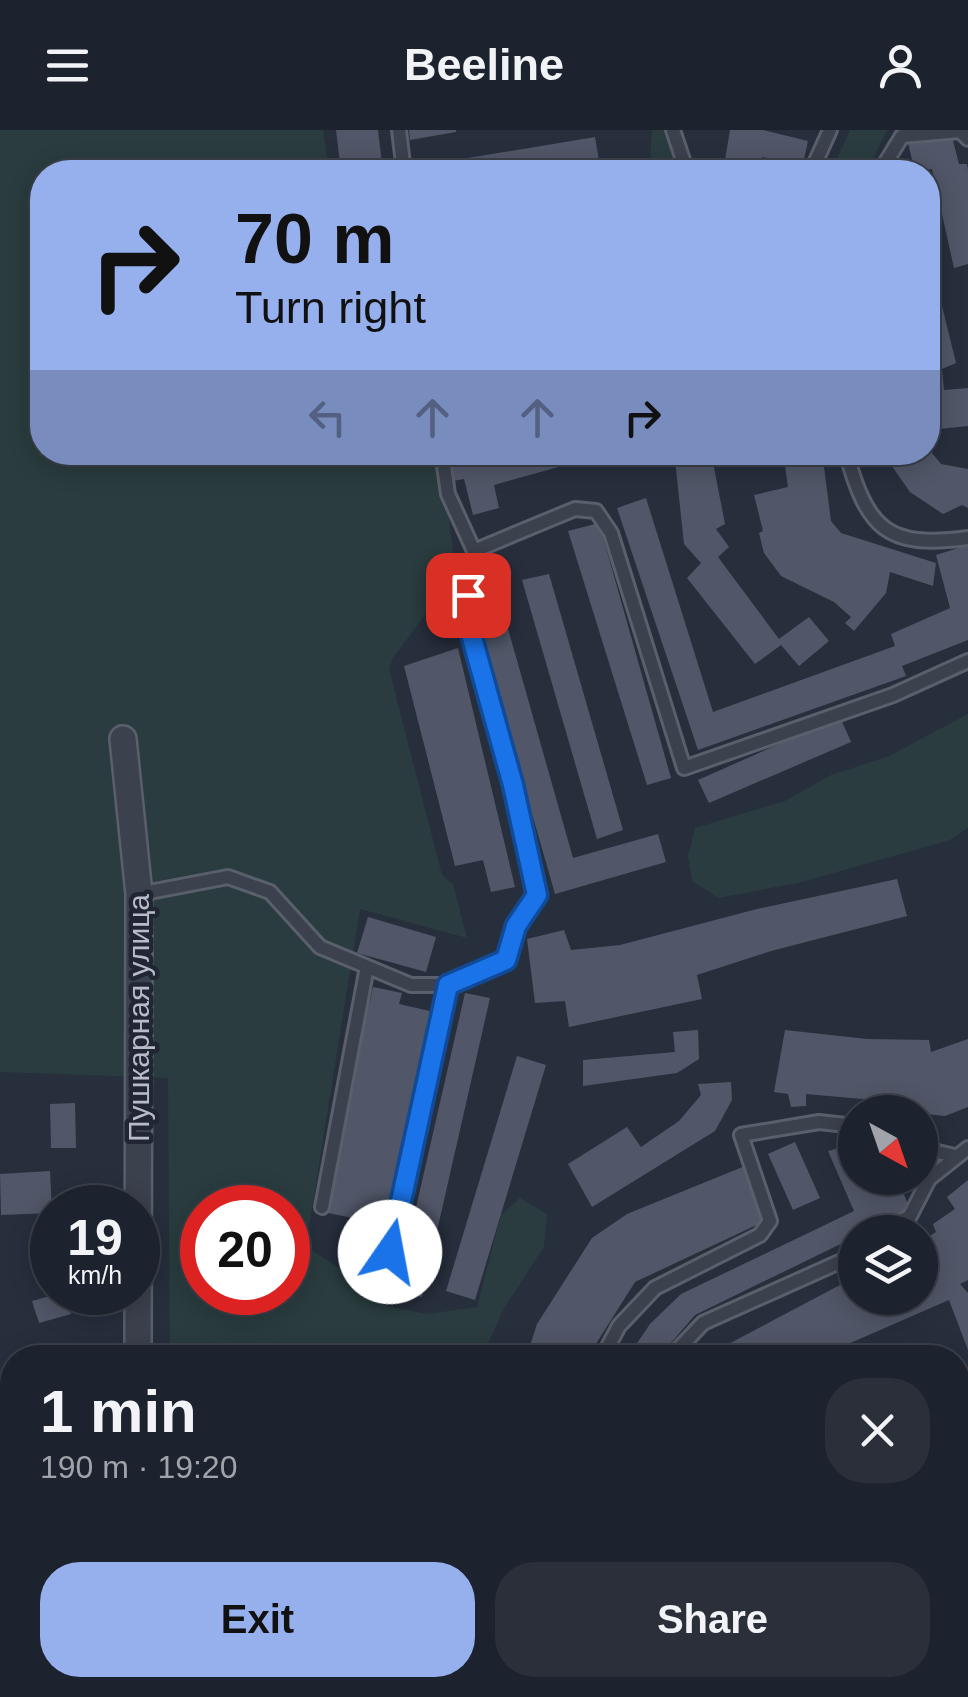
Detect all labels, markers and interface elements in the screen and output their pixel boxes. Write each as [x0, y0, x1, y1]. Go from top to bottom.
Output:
icon: menu [40, 38, 95, 93]
icon: person [873, 38, 928, 93]
text: Beeline [404, 39, 564, 90]
icon: right [70, 200, 200, 330]
text: 70 m [235, 200, 395, 278]
text: Turn right [235, 282, 426, 333]
icon: left [300, 390, 355, 445]
icon: ahead [405, 390, 460, 445]
icon: ahead [510, 390, 565, 445]
icon: right [615, 390, 670, 445]
pin [426, 553, 511, 638]
icon: arrive [441, 568, 496, 623]
street label: Пушкарная улица [122, 894, 155, 1142]
north arrow [838, 1095, 938, 1195]
map controls [838, 1095, 938, 1315]
speed limit sign: 20 [180, 1185, 310, 1315]
position arrow [338, 1200, 442, 1304]
text: 19 [67, 1210, 123, 1266]
button: layers [838, 1215, 938, 1315]
text: km/h [68, 1261, 122, 1289]
text: 1 min [40, 1378, 197, 1445]
button: close [825, 1378, 930, 1483]
text: 190 m · 19:20 [40, 1449, 237, 1485]
button: Exit [40, 1562, 475, 1677]
button: Share [495, 1562, 930, 1677]

